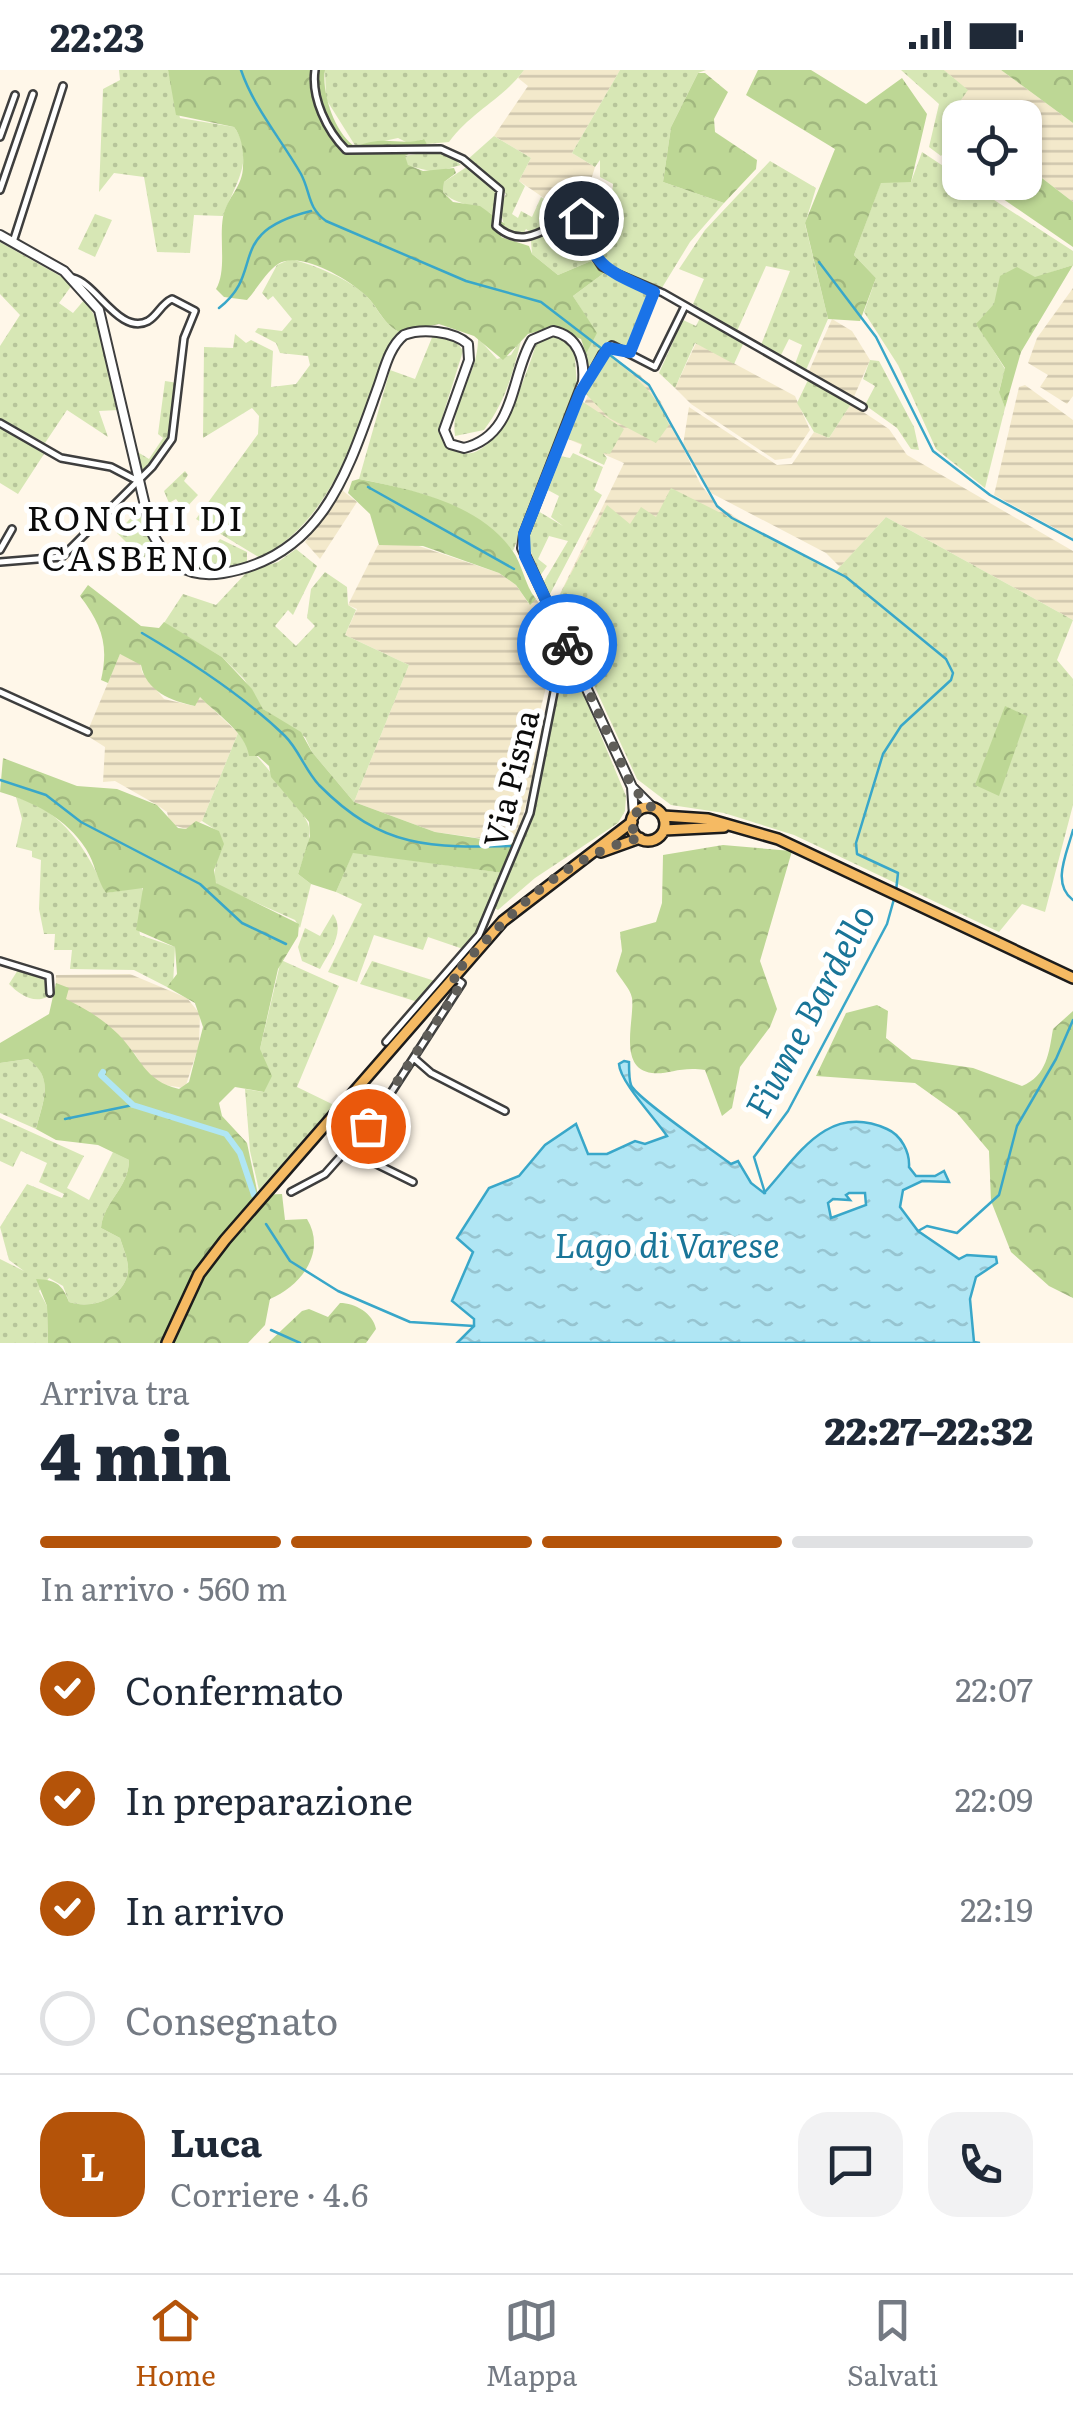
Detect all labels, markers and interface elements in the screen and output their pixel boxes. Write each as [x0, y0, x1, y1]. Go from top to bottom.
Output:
text: 22:23 [50, 7, 145, 64]
map controls [942, 100, 1042, 200]
button: locate [942, 100, 1042, 200]
pin [539, 176, 624, 261]
icon: home [554, 191, 609, 246]
district label: RONCHI DI CASBENO [27, 490, 245, 582]
courier [517, 594, 617, 694]
icon: bike [540, 617, 595, 672]
street label: Via Pisna [469, 703, 549, 852]
water label: Fiume Bardello [730, 894, 886, 1126]
pin [326, 1084, 411, 1169]
icon: bag [341, 1099, 396, 1154]
water label: Lago di Varese [554, 1217, 780, 1269]
text: Arriva tra [40, 1367, 190, 1415]
text: 22:27–22:32 [825, 1400, 1033, 1457]
text: 4 min [40, 1404, 231, 1501]
text: In arrivo · 560 m [40, 1563, 287, 1611]
text: Confermato [125, 1660, 344, 1717]
icon: check [40, 1661, 95, 1716]
text: 22:07 [955, 1664, 1033, 1712]
text: In preparazione [125, 1770, 413, 1827]
icon: check [40, 1771, 95, 1826]
text: 22:09 [955, 1774, 1033, 1822]
text: In arrivo [125, 1880, 285, 1937]
icon: check [40, 1881, 95, 1936]
text: 22:19 [960, 1884, 1033, 1932]
text: Consegnato [125, 1990, 338, 2047]
text: Luca [170, 2112, 262, 2169]
button: chat [798, 2112, 903, 2217]
button: phone [928, 2112, 1033, 2217]
text: L [80, 2136, 105, 2193]
text: Corriere · 4.6 [170, 2169, 368, 2217]
tab: Home [135, 2293, 216, 2395]
tab: Mappa [486, 2293, 577, 2395]
tab: Salvati [847, 2293, 938, 2395]

